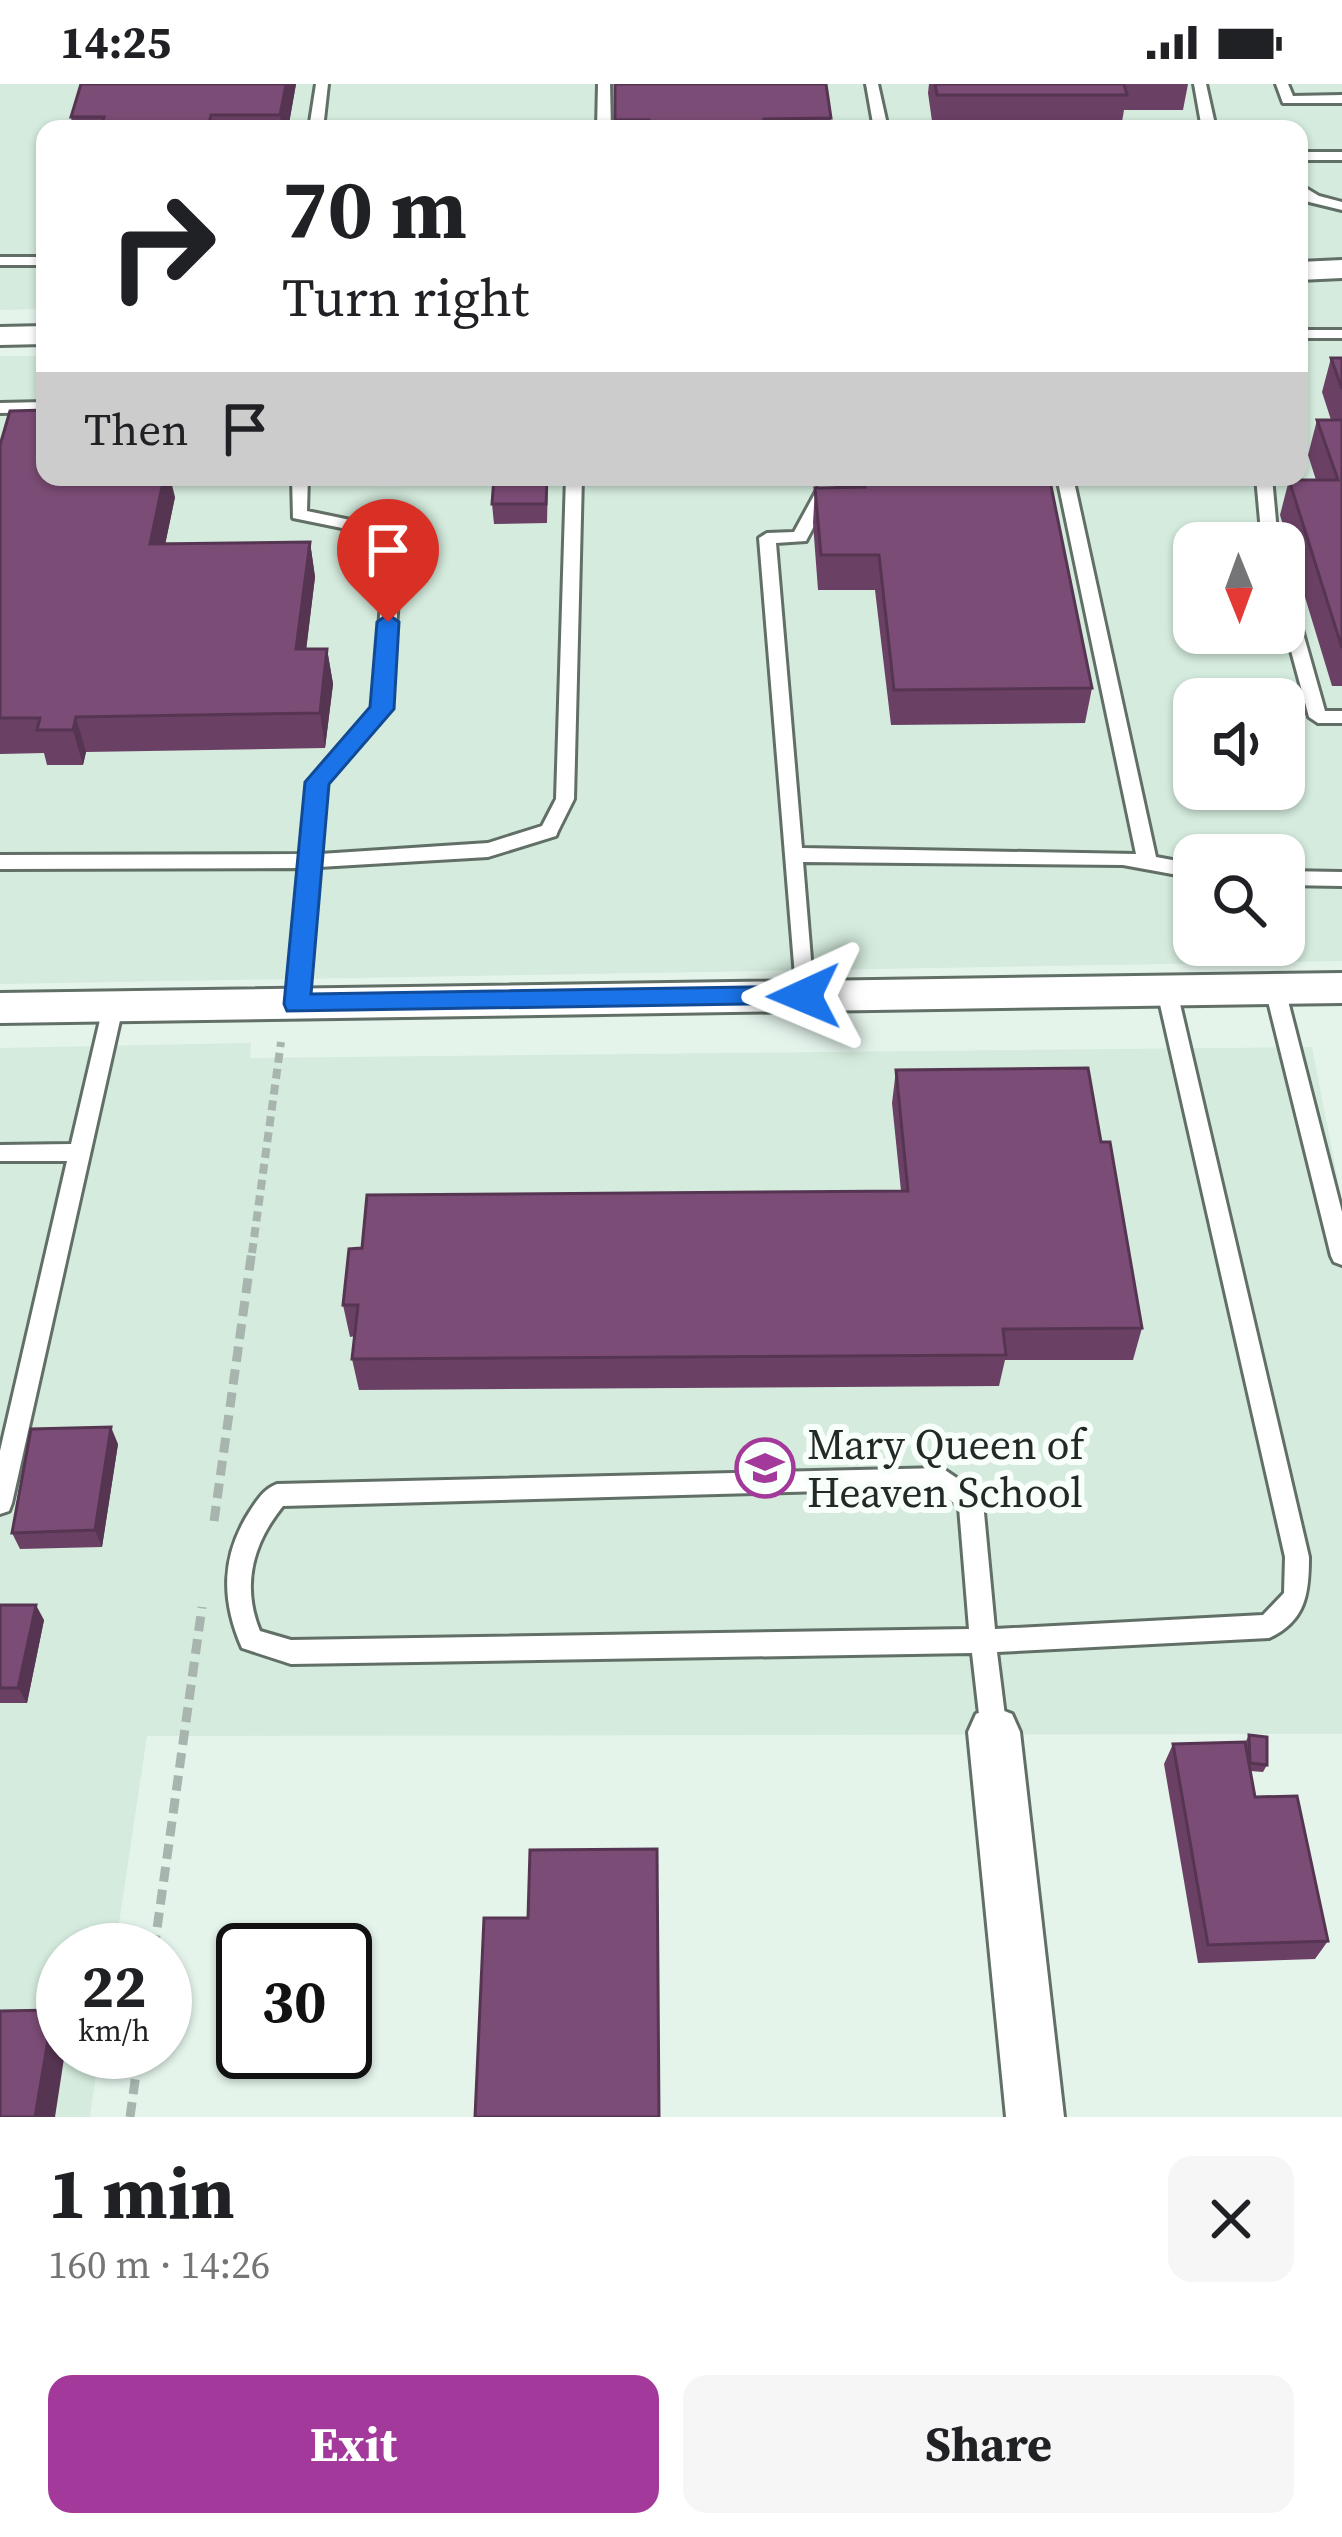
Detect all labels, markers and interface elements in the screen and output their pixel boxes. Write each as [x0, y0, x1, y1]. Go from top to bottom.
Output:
text: 14:25 [60, 11, 171, 73]
text: 70 m [282, 151, 467, 266]
icon: right [84, 168, 240, 324]
text: Turn right [282, 260, 529, 334]
icon: arrive [212, 396, 278, 462]
text: Then [84, 398, 188, 460]
pin [337, 499, 439, 622]
icon: arrive [355, 517, 421, 583]
north arrow [1173, 522, 1305, 654]
map controls [1173, 522, 1305, 966]
button: sound [1173, 678, 1305, 810]
button: search [1173, 834, 1305, 966]
position arrow [741, 933, 867, 1059]
place label: Mary Queen of Heaven School [807, 1415, 1088, 1521]
school or university icon: Mary Queen of Heaven School [734, 1437, 796, 1499]
speed limit sign: 30 [216, 1923, 372, 2079]
text: 22 [81, 1945, 147, 2027]
text: km/h [78, 2010, 150, 2051]
text: 1 min [48, 2143, 235, 2242]
button: close [1168, 2156, 1294, 2282]
text: 160 m · 14:26 [48, 2238, 270, 2291]
button: Exit [48, 2375, 659, 2513]
button: Share [683, 2375, 1294, 2513]

